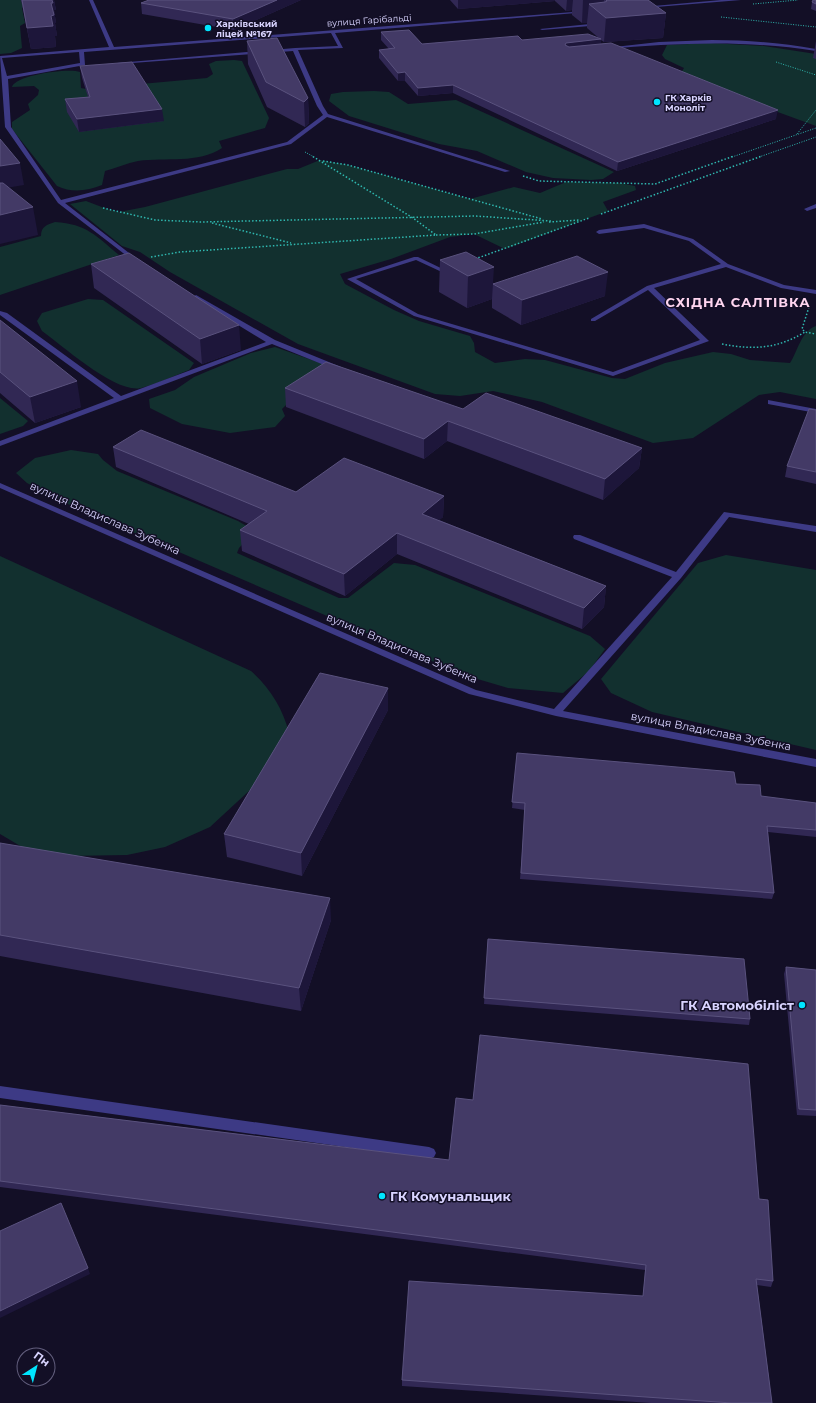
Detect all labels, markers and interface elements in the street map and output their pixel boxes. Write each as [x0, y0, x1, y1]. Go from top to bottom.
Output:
street label: вулиця Гарібальді [326, 12, 412, 28]
place label: Харківський ліцей №167 [216, 18, 277, 39]
marker: Харківський ліцей №167 [203, 23, 213, 33]
place label: ГК Харків Моноліт [665, 92, 712, 113]
marker: ГК Харків Моноліт [652, 97, 662, 107]
district label: СХІДНА САЛТІВКА [665, 294, 811, 310]
street label: вулиця Владислава Зубенка [28, 478, 182, 558]
street label: вулиця Владислава Зубенка [324, 610, 480, 686]
street label: вулиця Владислава Зубенка [630, 709, 792, 753]
place label: ГК Автомобіліст [680, 997, 794, 1013]
marker: ГК Автомобіліст [797, 1000, 807, 1010]
place label: ГК Комунальщик [390, 1188, 511, 1204]
marker: ГК Комунальщик [377, 1191, 387, 1201]
north arrow [16, 1347, 56, 1387]
text: Пн [31, 1348, 53, 1369]

